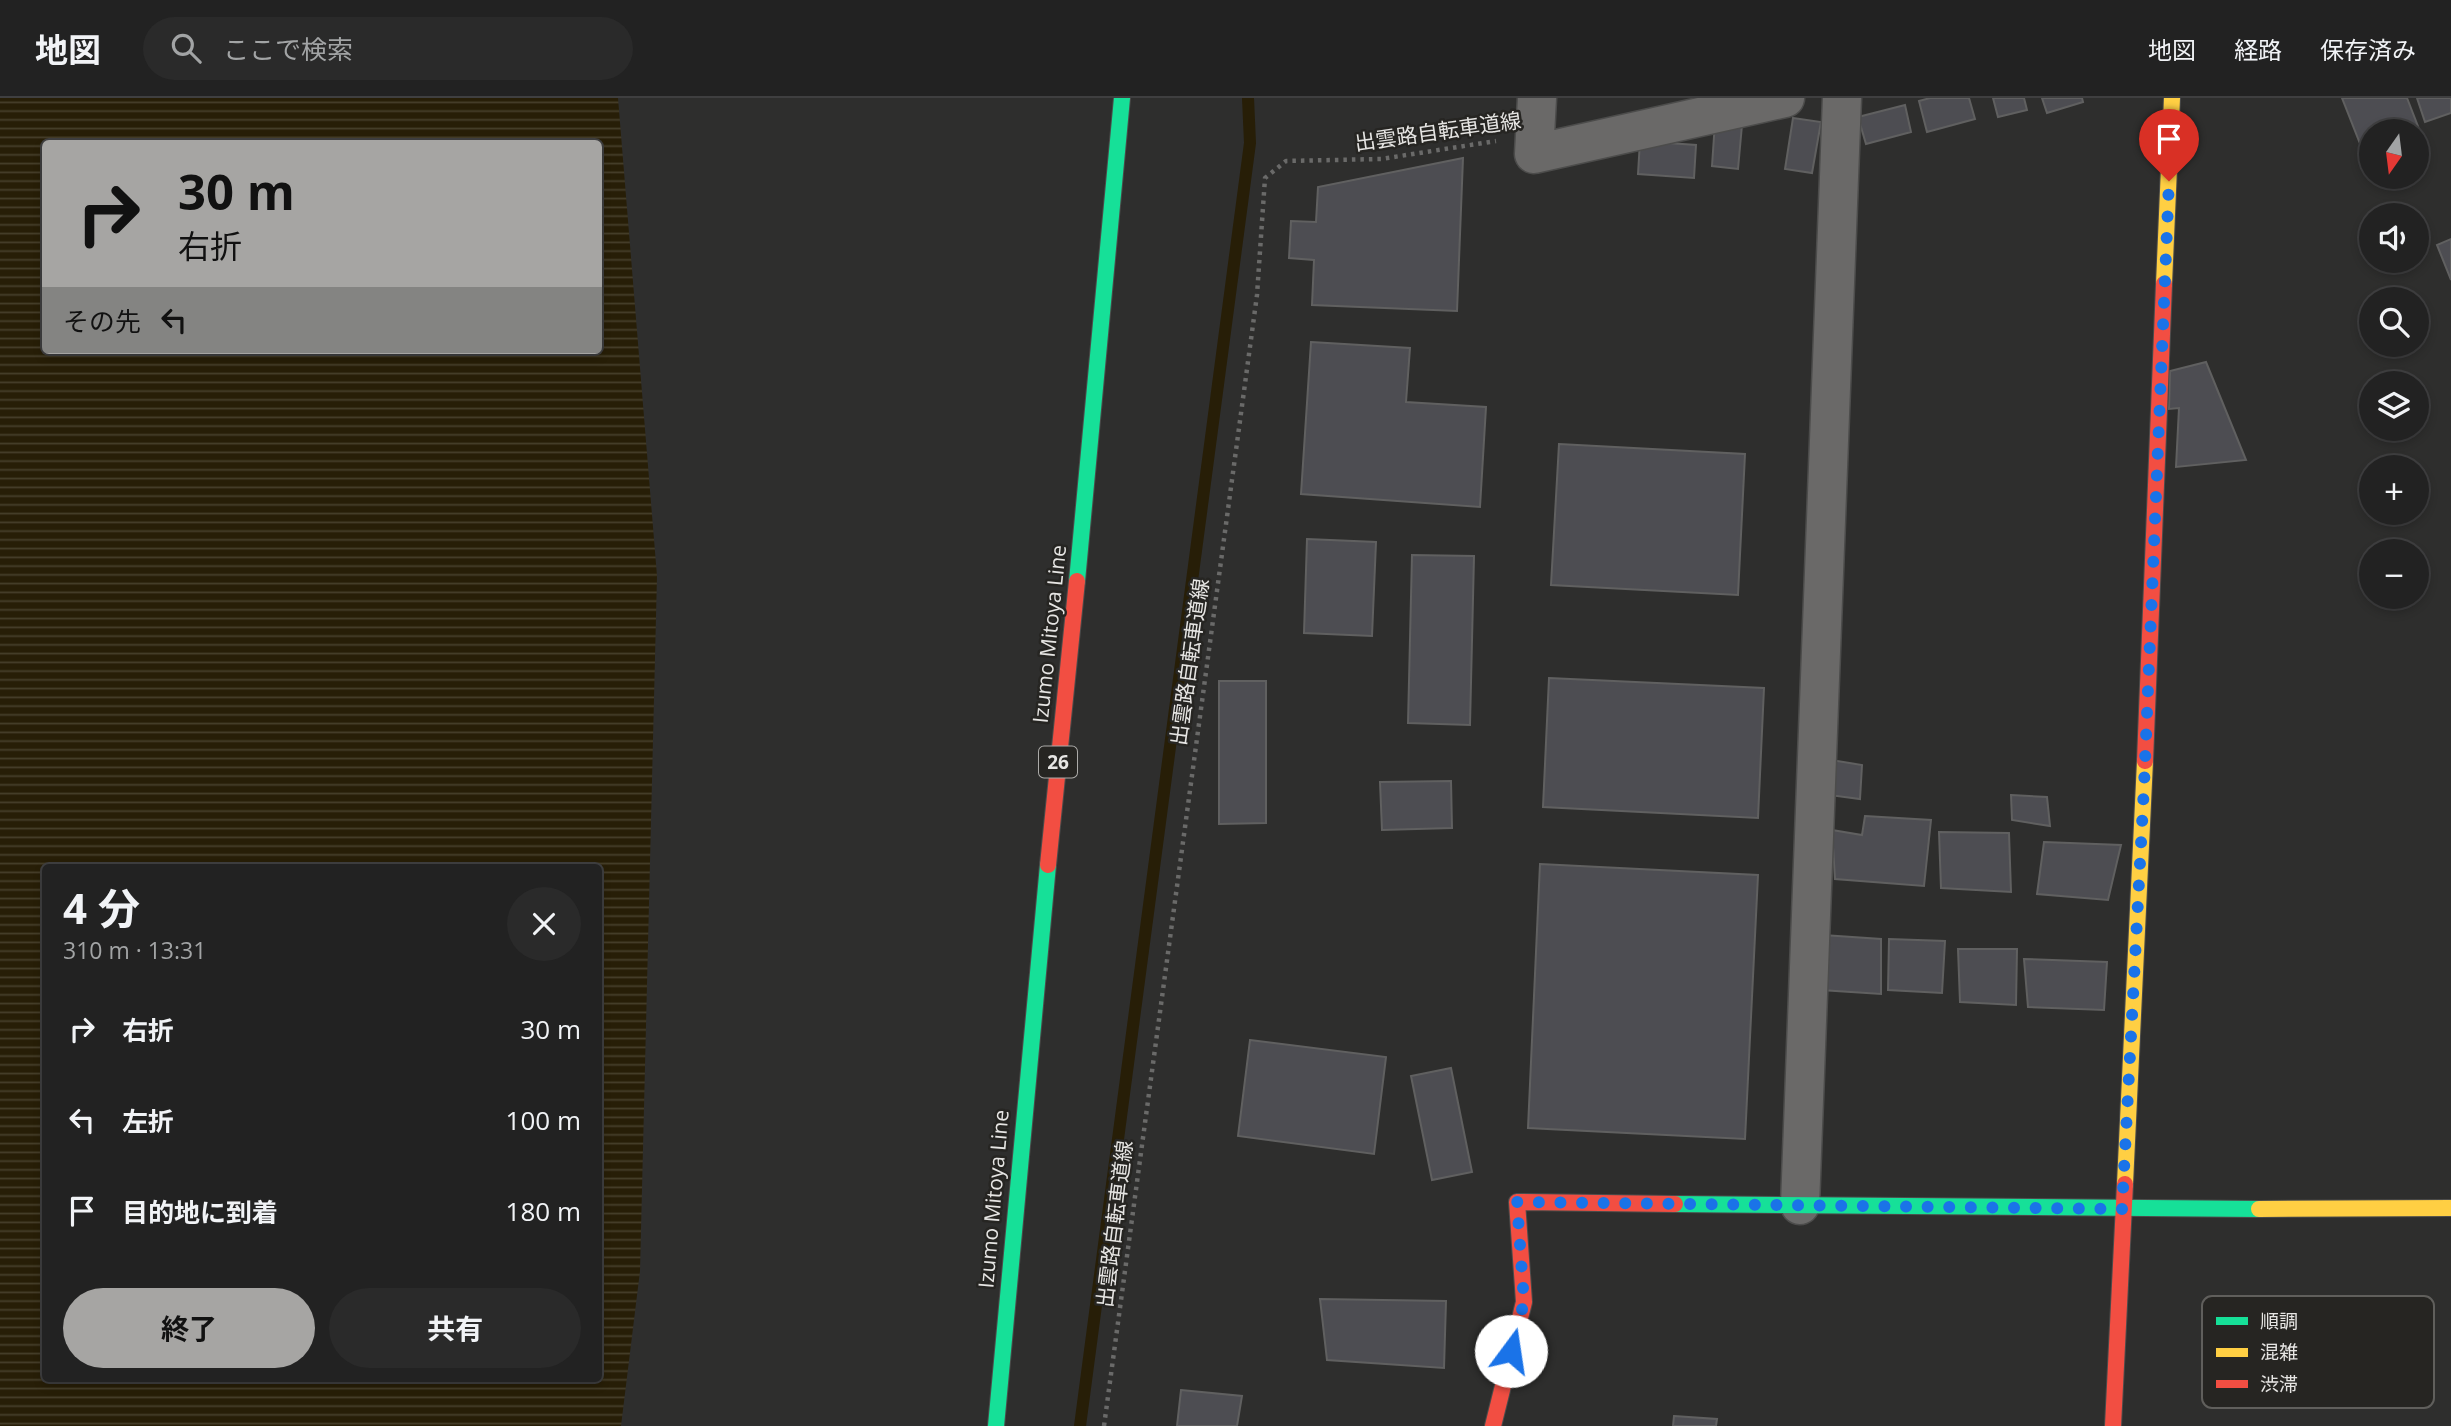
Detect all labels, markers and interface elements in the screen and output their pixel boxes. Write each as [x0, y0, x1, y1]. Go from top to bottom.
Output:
search box [143, 17, 633, 80]
text: 地図 [35, 27, 101, 72]
icon: search [167, 29, 205, 67]
text: ここで検索 [223, 31, 353, 67]
text: 地図 [2148, 33, 2196, 66]
text: 経路 [2234, 33, 2282, 66]
text: 保存済み [2320, 33, 2416, 66]
street label: 出雲路自転車道線 [1353, 105, 1523, 157]
pin [2139, 109, 2199, 181]
north arrow [2359, 119, 2429, 189]
map controls [2359, 119, 2429, 609]
icon: arrive [2150, 120, 2188, 158]
text: 30 m [178, 158, 295, 224]
icon: right [63, 168, 154, 259]
button: sound [2359, 203, 2429, 273]
text: 右折 [178, 224, 242, 267]
button: search [2359, 287, 2429, 357]
icon: left [155, 301, 193, 339]
text: その先 [63, 303, 141, 339]
button: layers [2359, 371, 2429, 441]
button: + [2359, 455, 2429, 525]
button: − [2359, 539, 2429, 609]
street label: Izumo Mitoya Line [1026, 543, 1072, 724]
street label: 出雲路自転車道線 [1163, 577, 1215, 747]
road number: 26 [1039, 747, 1077, 778]
text: 4 分 [63, 879, 140, 936]
button: close [507, 887, 581, 961]
text: 310 m · 13:31 [63, 934, 206, 966]
icon: right [63, 1010, 101, 1048]
text: 30 m [520, 1011, 581, 1047]
text: 右折 [122, 1012, 174, 1048]
icon: left [63, 1101, 101, 1139]
text: 100 m [506, 1102, 581, 1138]
text: 左折 [122, 1103, 174, 1139]
street label: Izumo Mitoya Line [971, 1109, 1015, 1289]
street label: 出雲路自転車道線 [1090, 1139, 1138, 1309]
icon: arrive [63, 1192, 101, 1230]
text: 180 m [506, 1193, 581, 1229]
text: 目的地に到着 [122, 1194, 278, 1230]
button: 終了 [63, 1288, 315, 1368]
button: 共有 [329, 1288, 581, 1368]
legend [2202, 1296, 2434, 1408]
text: 順調 [2260, 1308, 2298, 1334]
position arrow [1474, 1314, 1548, 1388]
text: 混雑 [2260, 1339, 2298, 1365]
text: 渋滞 [2260, 1371, 2298, 1397]

